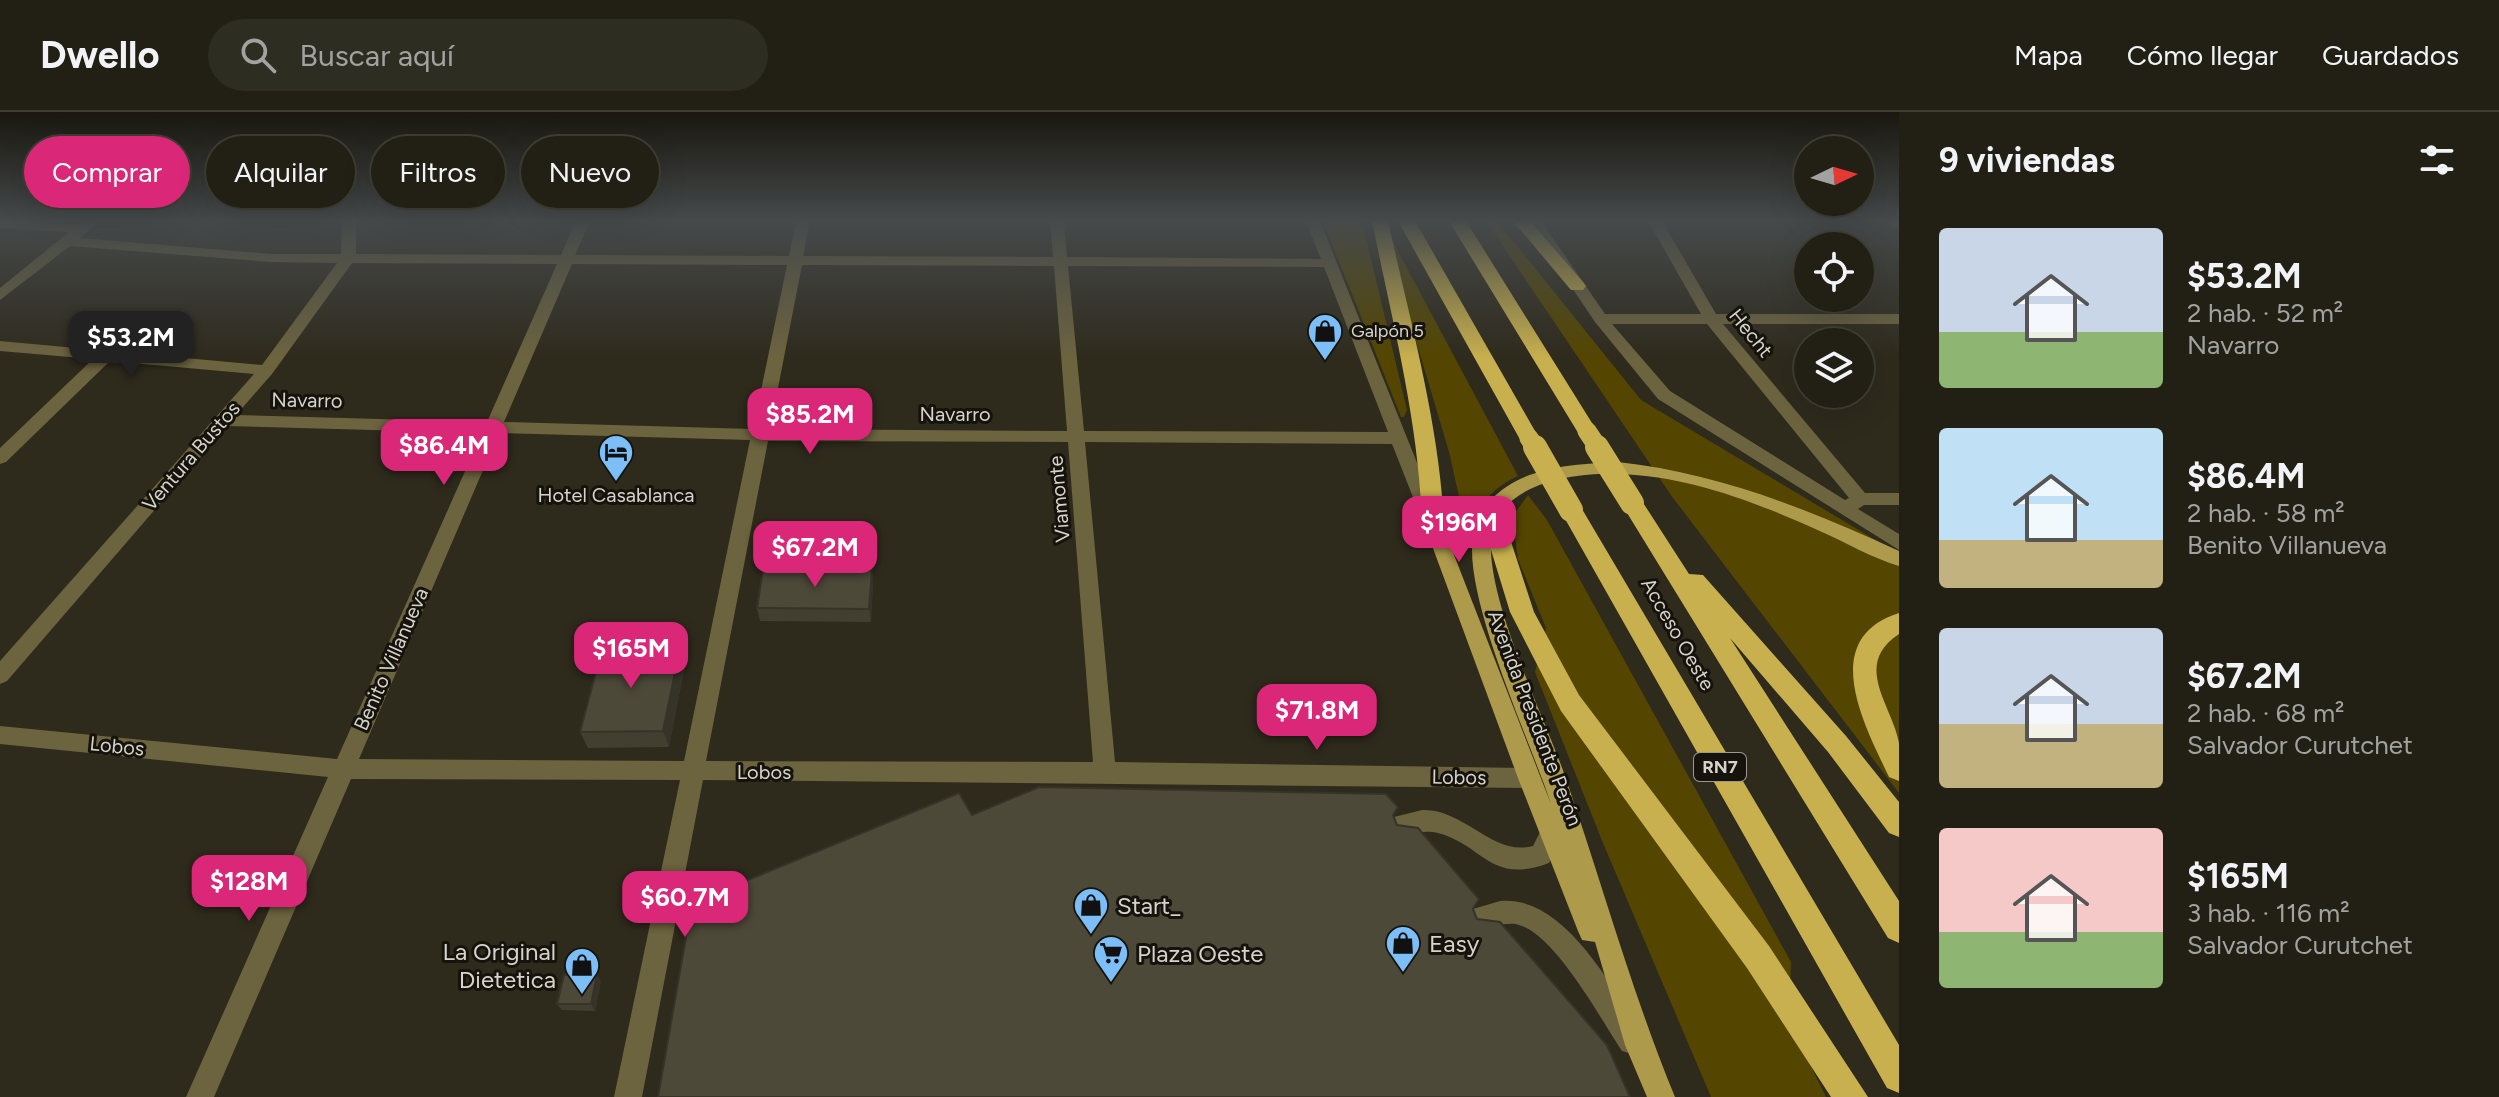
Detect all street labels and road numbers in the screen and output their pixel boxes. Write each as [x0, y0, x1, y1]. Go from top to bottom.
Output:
street label: Hecht [1724, 304, 1778, 362]
street label: Navarro [271, 387, 343, 413]
street label: Ventura Bustos [137, 396, 245, 516]
street label: Navarro [919, 402, 991, 426]
street label: Viamonte [1043, 455, 1075, 543]
street label: Acceso Oeste [1636, 573, 1720, 695]
street label: Benito Villanueva [349, 584, 433, 734]
street label: Avenida Presidente Perón [1483, 607, 1587, 829]
street label: Lobos [89, 731, 145, 761]
road number: RN7 [1694, 753, 1746, 781]
street label: Lobos [737, 760, 791, 784]
street label: Lobos [1431, 765, 1487, 789]

